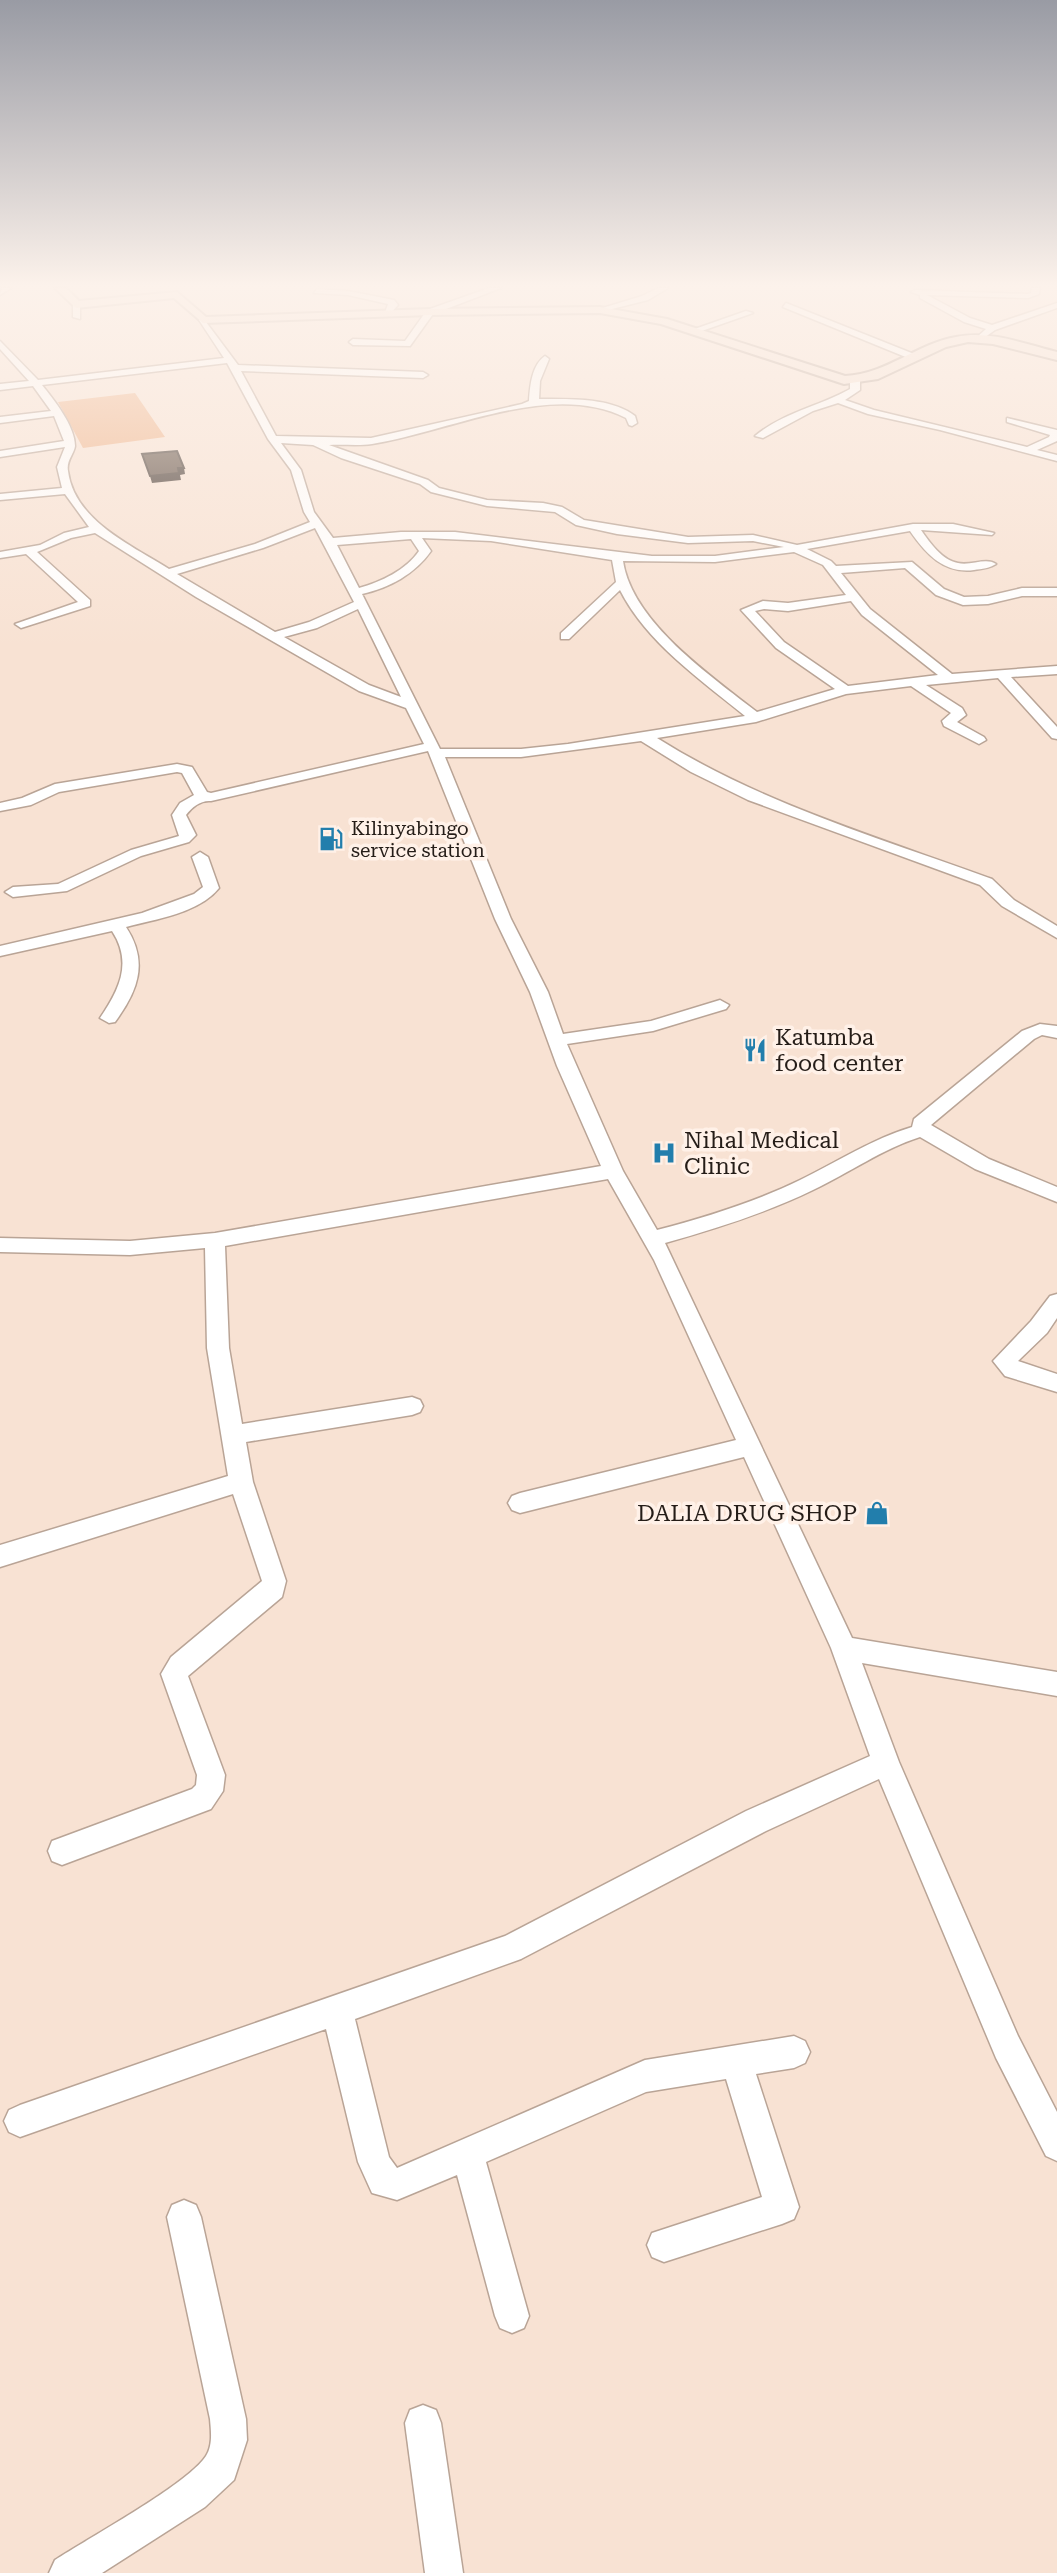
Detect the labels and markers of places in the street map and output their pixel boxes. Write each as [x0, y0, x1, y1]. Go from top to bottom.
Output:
place label: Kilinyabingo service station [351, 817, 485, 862]
fuel station icon: Kilinyabingo service station [317, 825, 345, 853]
place label: Katumba food center [775, 1024, 903, 1077]
restaurant icon: Katumba food center [741, 1036, 769, 1064]
place label: Nihal Medical Clinic [684, 1127, 839, 1180]
hospital icon: Nihal Medical Clinic [650, 1139, 678, 1167]
shop icon: DALIA DRUG SHOP [863, 1499, 891, 1527]
place label: DALIA DRUG SHOP [637, 1500, 857, 1527]

